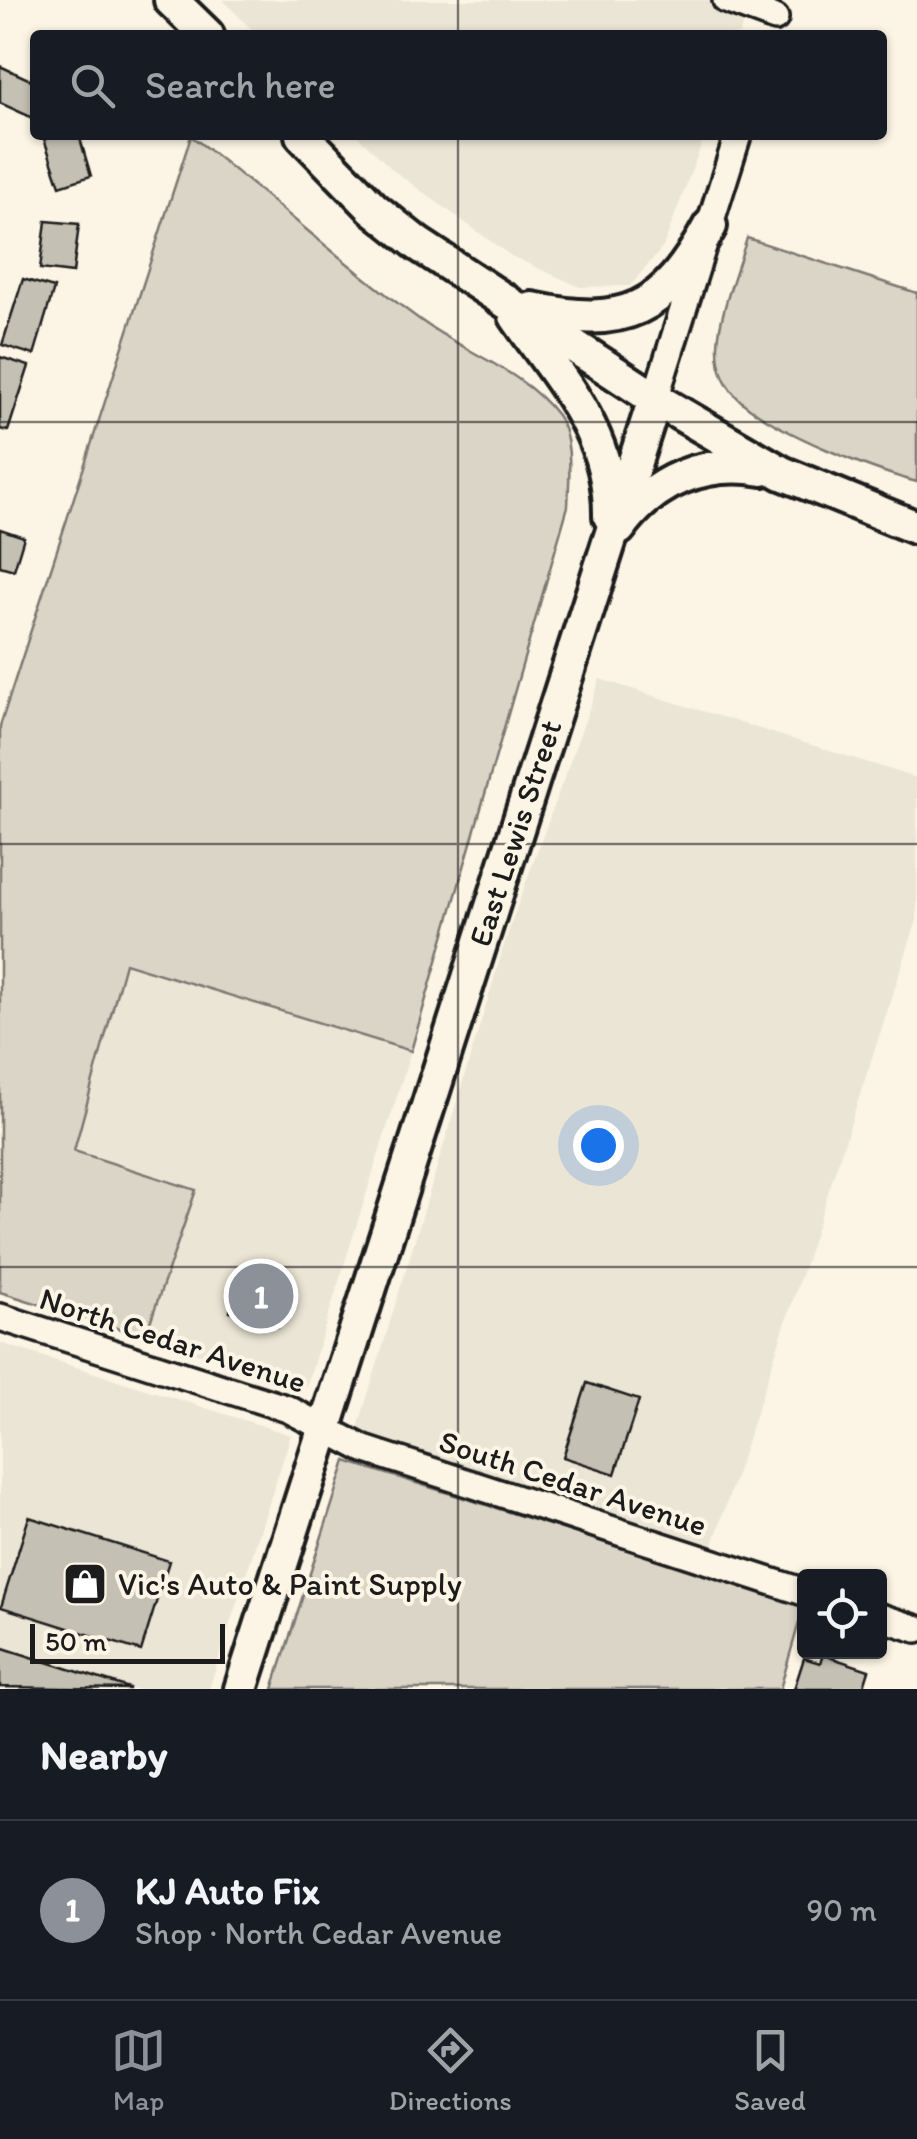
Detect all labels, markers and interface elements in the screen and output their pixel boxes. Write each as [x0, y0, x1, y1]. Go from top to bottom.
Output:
search box [30, 30, 887, 140]
icon: search [65, 58, 120, 113]
text: Search here [145, 62, 336, 108]
street label: East Lewis Street [461, 715, 569, 951]
your location [573, 1120, 624, 1171]
pin: 1 [228, 1258, 294, 1334]
street label: North Cedar Avenue [35, 1279, 311, 1401]
street label: South Cedar Avenue [434, 1422, 712, 1544]
shop icon: Vic's Auto & Paint Supply [62, 1561, 108, 1607]
place label: Vic's Auto & Paint Supply [118, 1565, 462, 1603]
map controls [797, 1569, 887, 1659]
button: locate [797, 1569, 887, 1659]
scale bar [30, 1619, 225, 1664]
text: 50 m [45, 1624, 107, 1658]
text: Nearby [40, 1729, 167, 1780]
text: KJ Auto Fix [135, 1868, 320, 1914]
text: 1 [65, 1891, 80, 1929]
text: 90 m [806, 1891, 877, 1929]
text: Shop · North Cedar Avenue [135, 1914, 502, 1952]
tab: Map [111, 2023, 166, 2117]
tab: Directions [389, 2023, 512, 2117]
tab: Saved [734, 2023, 806, 2117]

